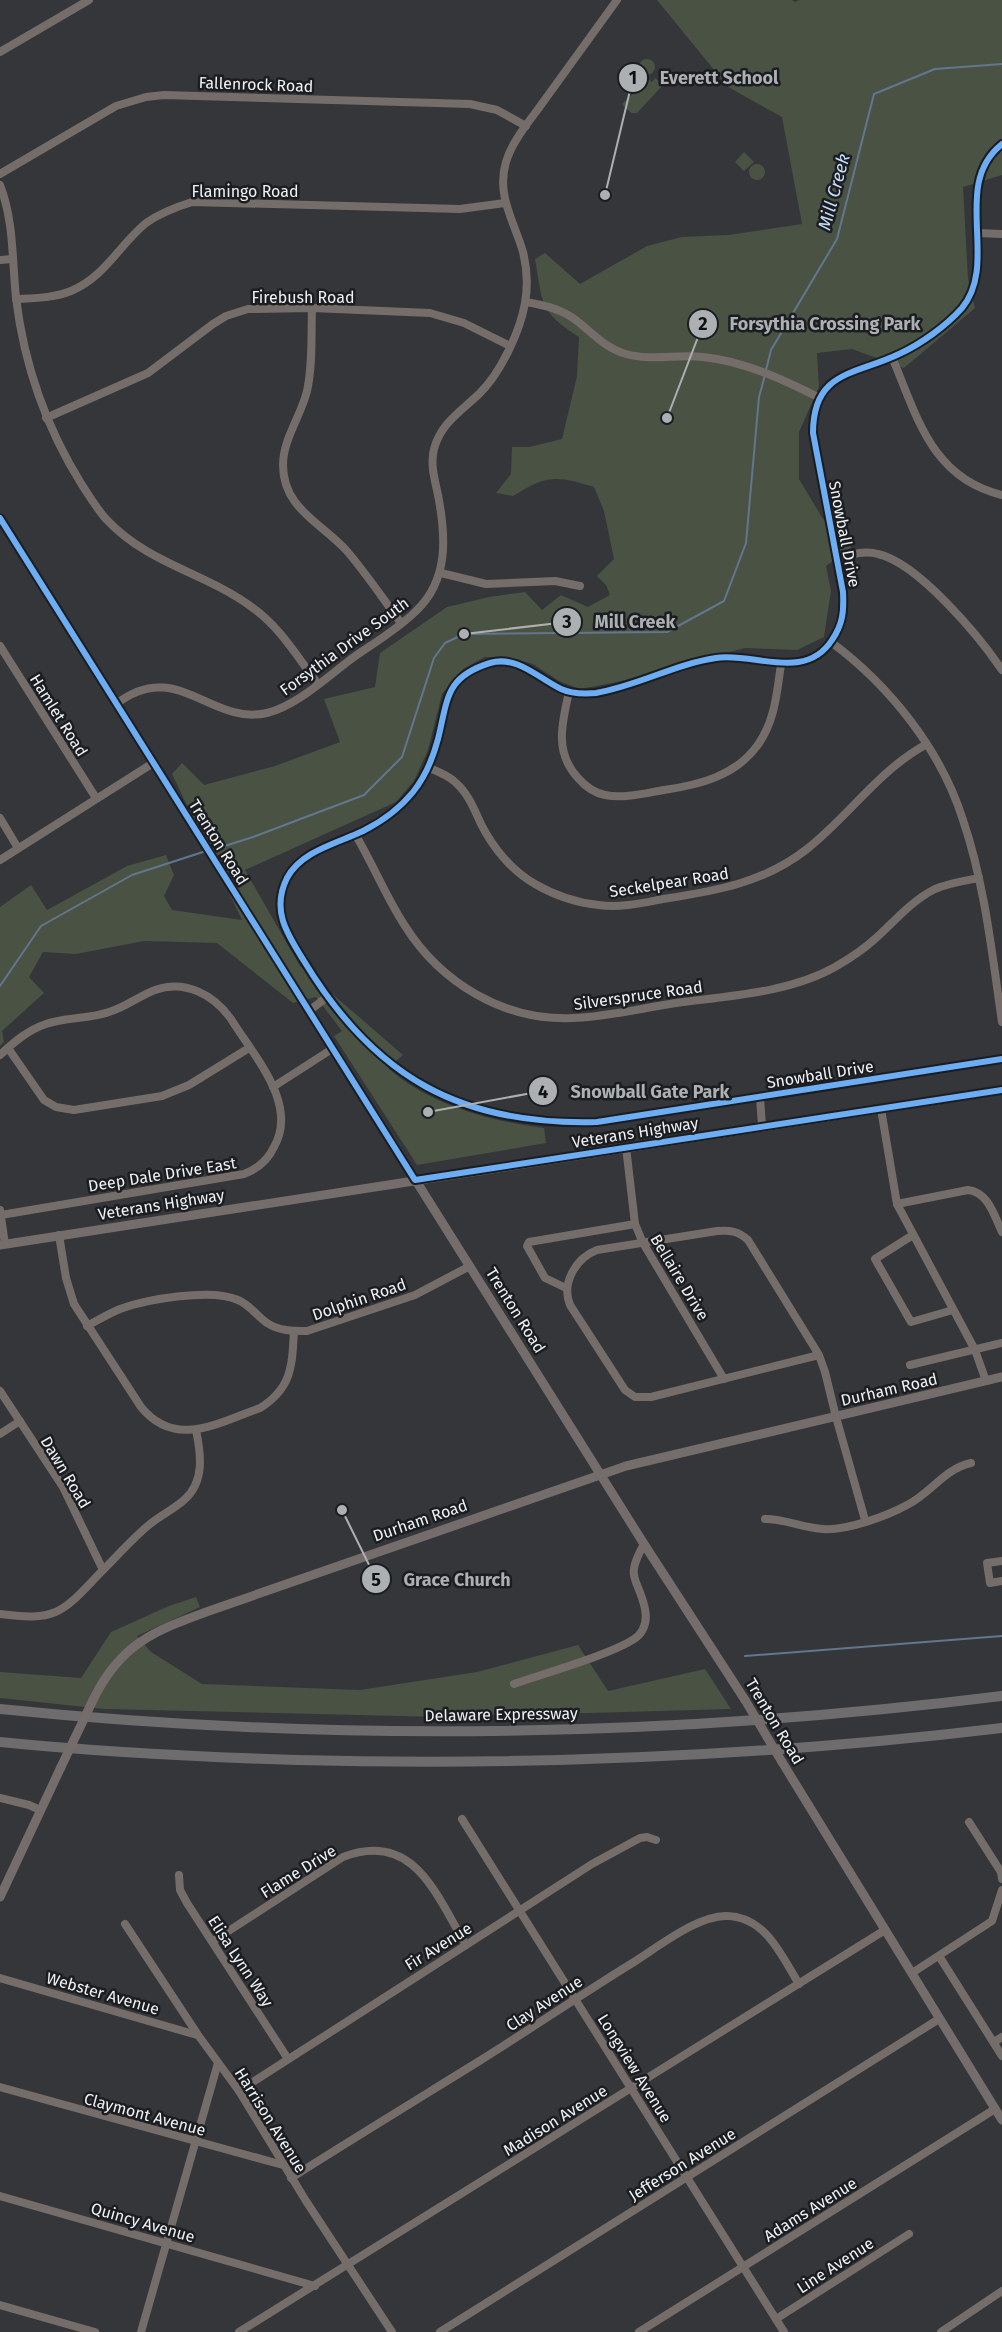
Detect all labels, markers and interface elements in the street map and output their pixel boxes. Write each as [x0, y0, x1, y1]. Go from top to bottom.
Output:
callout: Everett School [618, 60, 790, 96]
text: 1 [629, 67, 637, 89]
text: Everett School [660, 67, 779, 89]
street label: Fallenrock Road [198, 73, 314, 96]
water label: Mill Creek [813, 151, 855, 233]
street label: Flamingo Road [191, 182, 299, 201]
street label: Firebush Road [251, 288, 355, 307]
callout: Forsythia Crossing Park [688, 306, 933, 342]
text: 2 [698, 313, 708, 335]
text: Forsythia Crossing Park [730, 313, 922, 335]
street label: Snowball Drive [825, 479, 864, 589]
street label: Forsythia Drive South [276, 593, 412, 700]
callout: Mill Creek [552, 604, 687, 640]
text: 3 [561, 611, 572, 633]
text: Mill Creek [595, 611, 676, 633]
street label: Hamlet Road [26, 671, 91, 760]
street label: Trenton Road [185, 796, 252, 888]
street label: Seckelpear Road [608, 864, 730, 901]
street label: Silverspruce Road [572, 977, 704, 1014]
street label: Snowball Drive [765, 1057, 875, 1092]
callout: Snowball Gate Park [528, 1073, 741, 1109]
text: 4 [538, 1081, 548, 1103]
text: Snowball Gate Park [570, 1081, 731, 1103]
street label: Veterans Highway [571, 1113, 700, 1152]
street label: Deep Dale Drive East [87, 1153, 238, 1196]
street label: Veterans Highway [97, 1185, 226, 1224]
street label: Bellaire Drive [646, 1231, 713, 1324]
street label: Trenton Road [482, 1264, 549, 1356]
street label: Dolphin Road [310, 1274, 409, 1324]
street label: Durham Road [839, 1369, 939, 1410]
street label: Dawn Road [37, 1433, 95, 1512]
street label: Durham Road [370, 1495, 470, 1546]
callout: Grace Church [361, 1561, 522, 1597]
text: 5 [371, 1569, 381, 1591]
text: Grace Church [403, 1569, 511, 1591]
street label: Trenton Road [741, 1675, 808, 1768]
street label: Delaware Expressway [424, 1704, 578, 1725]
street label: Flame Drive [257, 1841, 339, 1902]
street label: Elisa Lynn Way [204, 1912, 277, 2010]
street label: Fir Avenue [401, 1918, 475, 1974]
street label: Webster Avenue [44, 1968, 161, 2019]
street label: Clay Avenue [503, 1972, 586, 2035]
street label: Longview Avenue [594, 2010, 676, 2126]
street label: Harrison Avenue [231, 2064, 310, 2176]
street label: Madison Avenue [500, 2081, 611, 2160]
street label: Claymont Avenue [82, 2089, 208, 2140]
street label: Jefferson Avenue [625, 2124, 739, 2205]
street label: Adams Avenue [760, 2173, 860, 2246]
street label: Quincy Avenue [89, 2199, 197, 2246]
street label: Line Avenue [793, 2234, 877, 2297]

